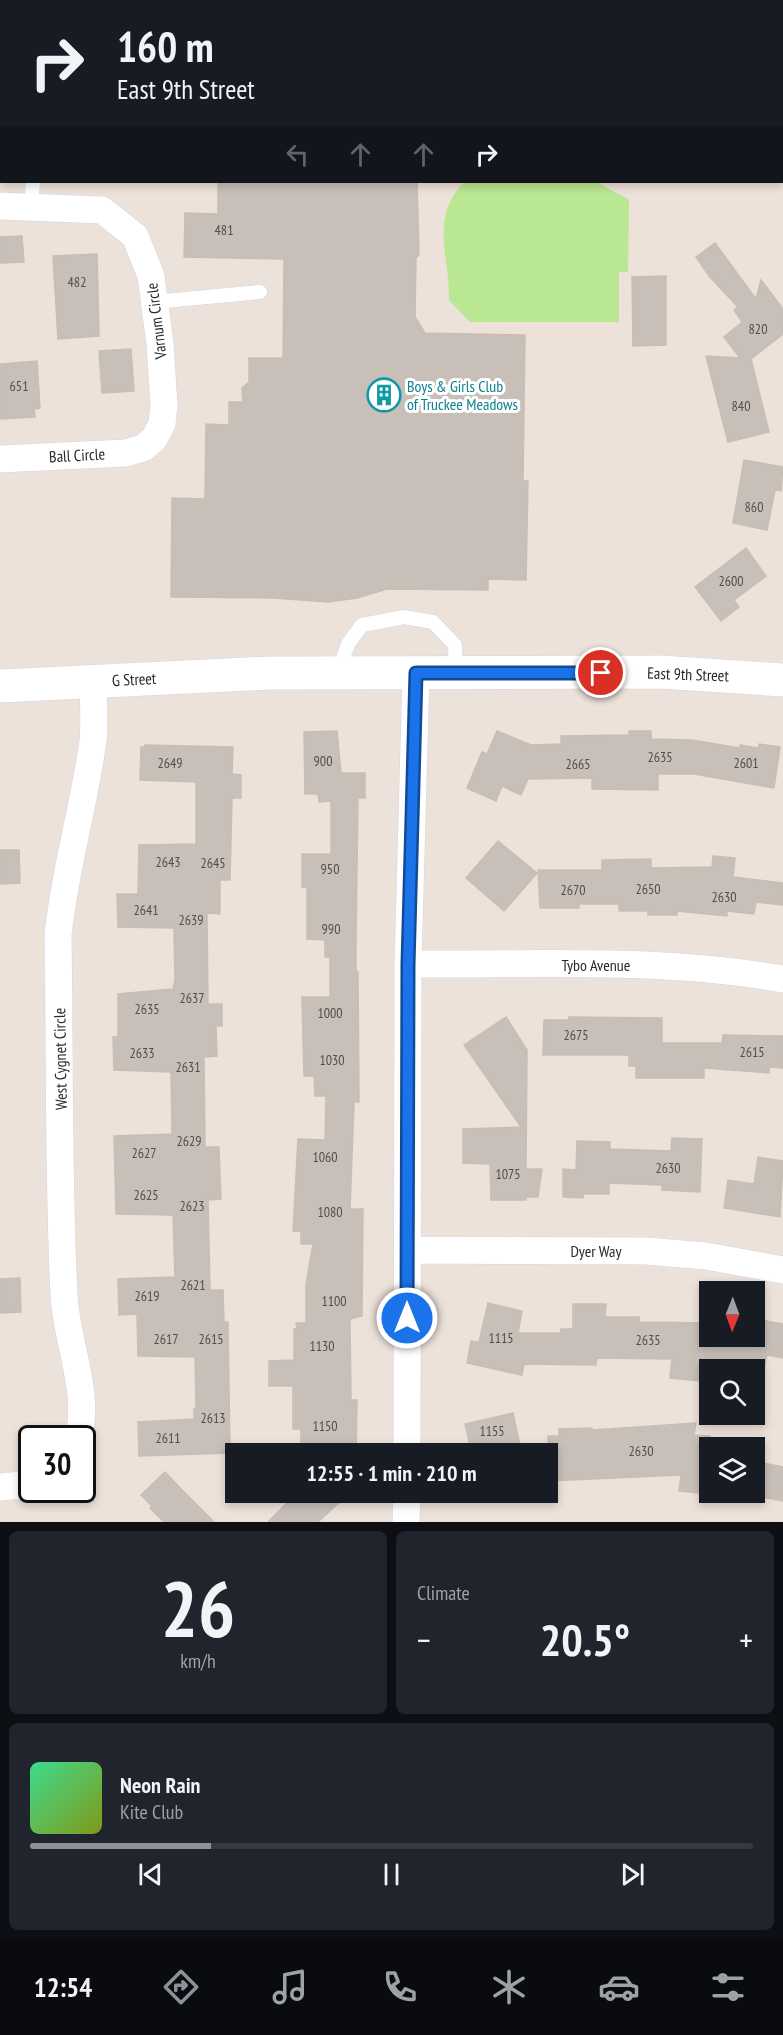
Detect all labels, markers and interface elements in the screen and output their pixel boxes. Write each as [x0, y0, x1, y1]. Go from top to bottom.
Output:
text: 160 m [117, 19, 214, 74]
icon: right [18, 24, 96, 102]
text: East 9th Street [117, 72, 255, 106]
icon: left [281, 138, 314, 171]
icon: ahead [344, 138, 377, 171]
icon: ahead [407, 138, 440, 171]
icon: right [470, 138, 503, 171]
house number: 481 [215, 221, 233, 239]
house number: 482 [68, 273, 86, 291]
street label: Varnum Circle [141, 282, 171, 361]
house number: 820 [749, 320, 767, 338]
place label: Boys & Girls Club of Truckee Meadows [407, 376, 518, 414]
house number: 651 [10, 377, 28, 395]
building icon: Boys & Girls Club of Truckee Meadows [366, 377, 402, 413]
house number: 840 [732, 397, 750, 415]
street label: Ball Circle [49, 444, 105, 466]
house number: 860 [745, 498, 763, 516]
house number: 2600 [718, 572, 744, 590]
pin [575, 647, 626, 698]
icon: arrive [584, 656, 617, 689]
street label: East 9th Street [647, 663, 730, 685]
street label: G Street [111, 668, 157, 690]
house number: 2635 [647, 748, 673, 766]
house number: 900 [314, 752, 332, 770]
house number: 2649 [157, 754, 183, 772]
house number: 2601 [733, 754, 759, 772]
house number: 2665 [565, 755, 591, 773]
house number: 2643 [155, 853, 181, 871]
house number: 2645 [200, 854, 226, 872]
house number: 950 [321, 860, 339, 878]
house number: 2650 [635, 880, 661, 898]
house number: 2670 [560, 881, 586, 899]
house number: 2630 [711, 888, 737, 906]
house number: 2641 [133, 901, 159, 919]
house number: 2639 [178, 911, 204, 929]
house number: 990 [322, 920, 340, 938]
street label: Tybo Avenue [562, 955, 630, 975]
house number: 2637 [179, 989, 205, 1007]
house number: 2635 [134, 1000, 160, 1018]
house number: 1000 [317, 1004, 343, 1022]
street label: West Cygnet Circle [49, 1008, 71, 1110]
house number: 2675 [563, 1026, 589, 1044]
house number: 2615 [739, 1043, 765, 1061]
house number: 2633 [129, 1044, 155, 1062]
house number: 1030 [319, 1051, 345, 1069]
house number: 2631 [175, 1058, 201, 1076]
house number: 2629 [176, 1132, 202, 1150]
house number: 2627 [131, 1144, 157, 1162]
house number: 1060 [312, 1148, 338, 1166]
house number: 2630 [655, 1159, 681, 1177]
house number: 1075 [495, 1165, 521, 1183]
house number: 2625 [133, 1186, 159, 1204]
house number: 2623 [179, 1197, 205, 1215]
house number: 1080 [317, 1203, 343, 1221]
street label: Dyer Way [571, 1241, 621, 1261]
house number: 2621 [180, 1276, 206, 1294]
north arrow [699, 1281, 765, 1347]
map controls [699, 1281, 765, 1503]
position arrow [375, 1286, 439, 1350]
house number: 2619 [134, 1287, 160, 1305]
house number: 1100 [321, 1292, 347, 1310]
house number: 1115 [488, 1329, 514, 1347]
house number: 2617 [153, 1330, 179, 1348]
house number: 2615 [198, 1330, 224, 1348]
house number: 2635 [635, 1331, 661, 1349]
house number: 1130 [309, 1337, 335, 1355]
button: search [699, 1359, 765, 1425]
house number: 2613 [200, 1409, 226, 1427]
house number: 1150 [312, 1417, 338, 1435]
house number: 1155 [479, 1422, 505, 1440]
speed limit sign: 30 [18, 1425, 96, 1503]
house number: 2611 [155, 1429, 181, 1447]
button: layers [699, 1437, 765, 1503]
house number: 2630 [628, 1442, 654, 1460]
text: 12:55 · 1 min · 210 m [306, 1459, 477, 1487]
text: 26 [161, 1558, 235, 1659]
text: Climate [417, 1580, 470, 1606]
text: 20.5° [540, 1610, 630, 1668]
text: − [417, 1618, 431, 1661]
text: + [739, 1618, 753, 1661]
text: km/h [180, 1648, 216, 1674]
text: Neon Rain [120, 1771, 200, 1799]
text: Kite Club [120, 1799, 183, 1825]
icon: previous [134, 1858, 167, 1891]
icon: pause [375, 1858, 408, 1891]
icon: next [616, 1858, 649, 1891]
icon: directions [160, 1966, 202, 2008]
icon: music [269, 1966, 311, 2008]
icon: phone [379, 1966, 421, 2008]
icon: climate [488, 1966, 530, 2008]
icon: car [598, 1966, 640, 2008]
icon: filters [707, 1966, 749, 2008]
text: 12:54 [34, 1970, 92, 2004]

